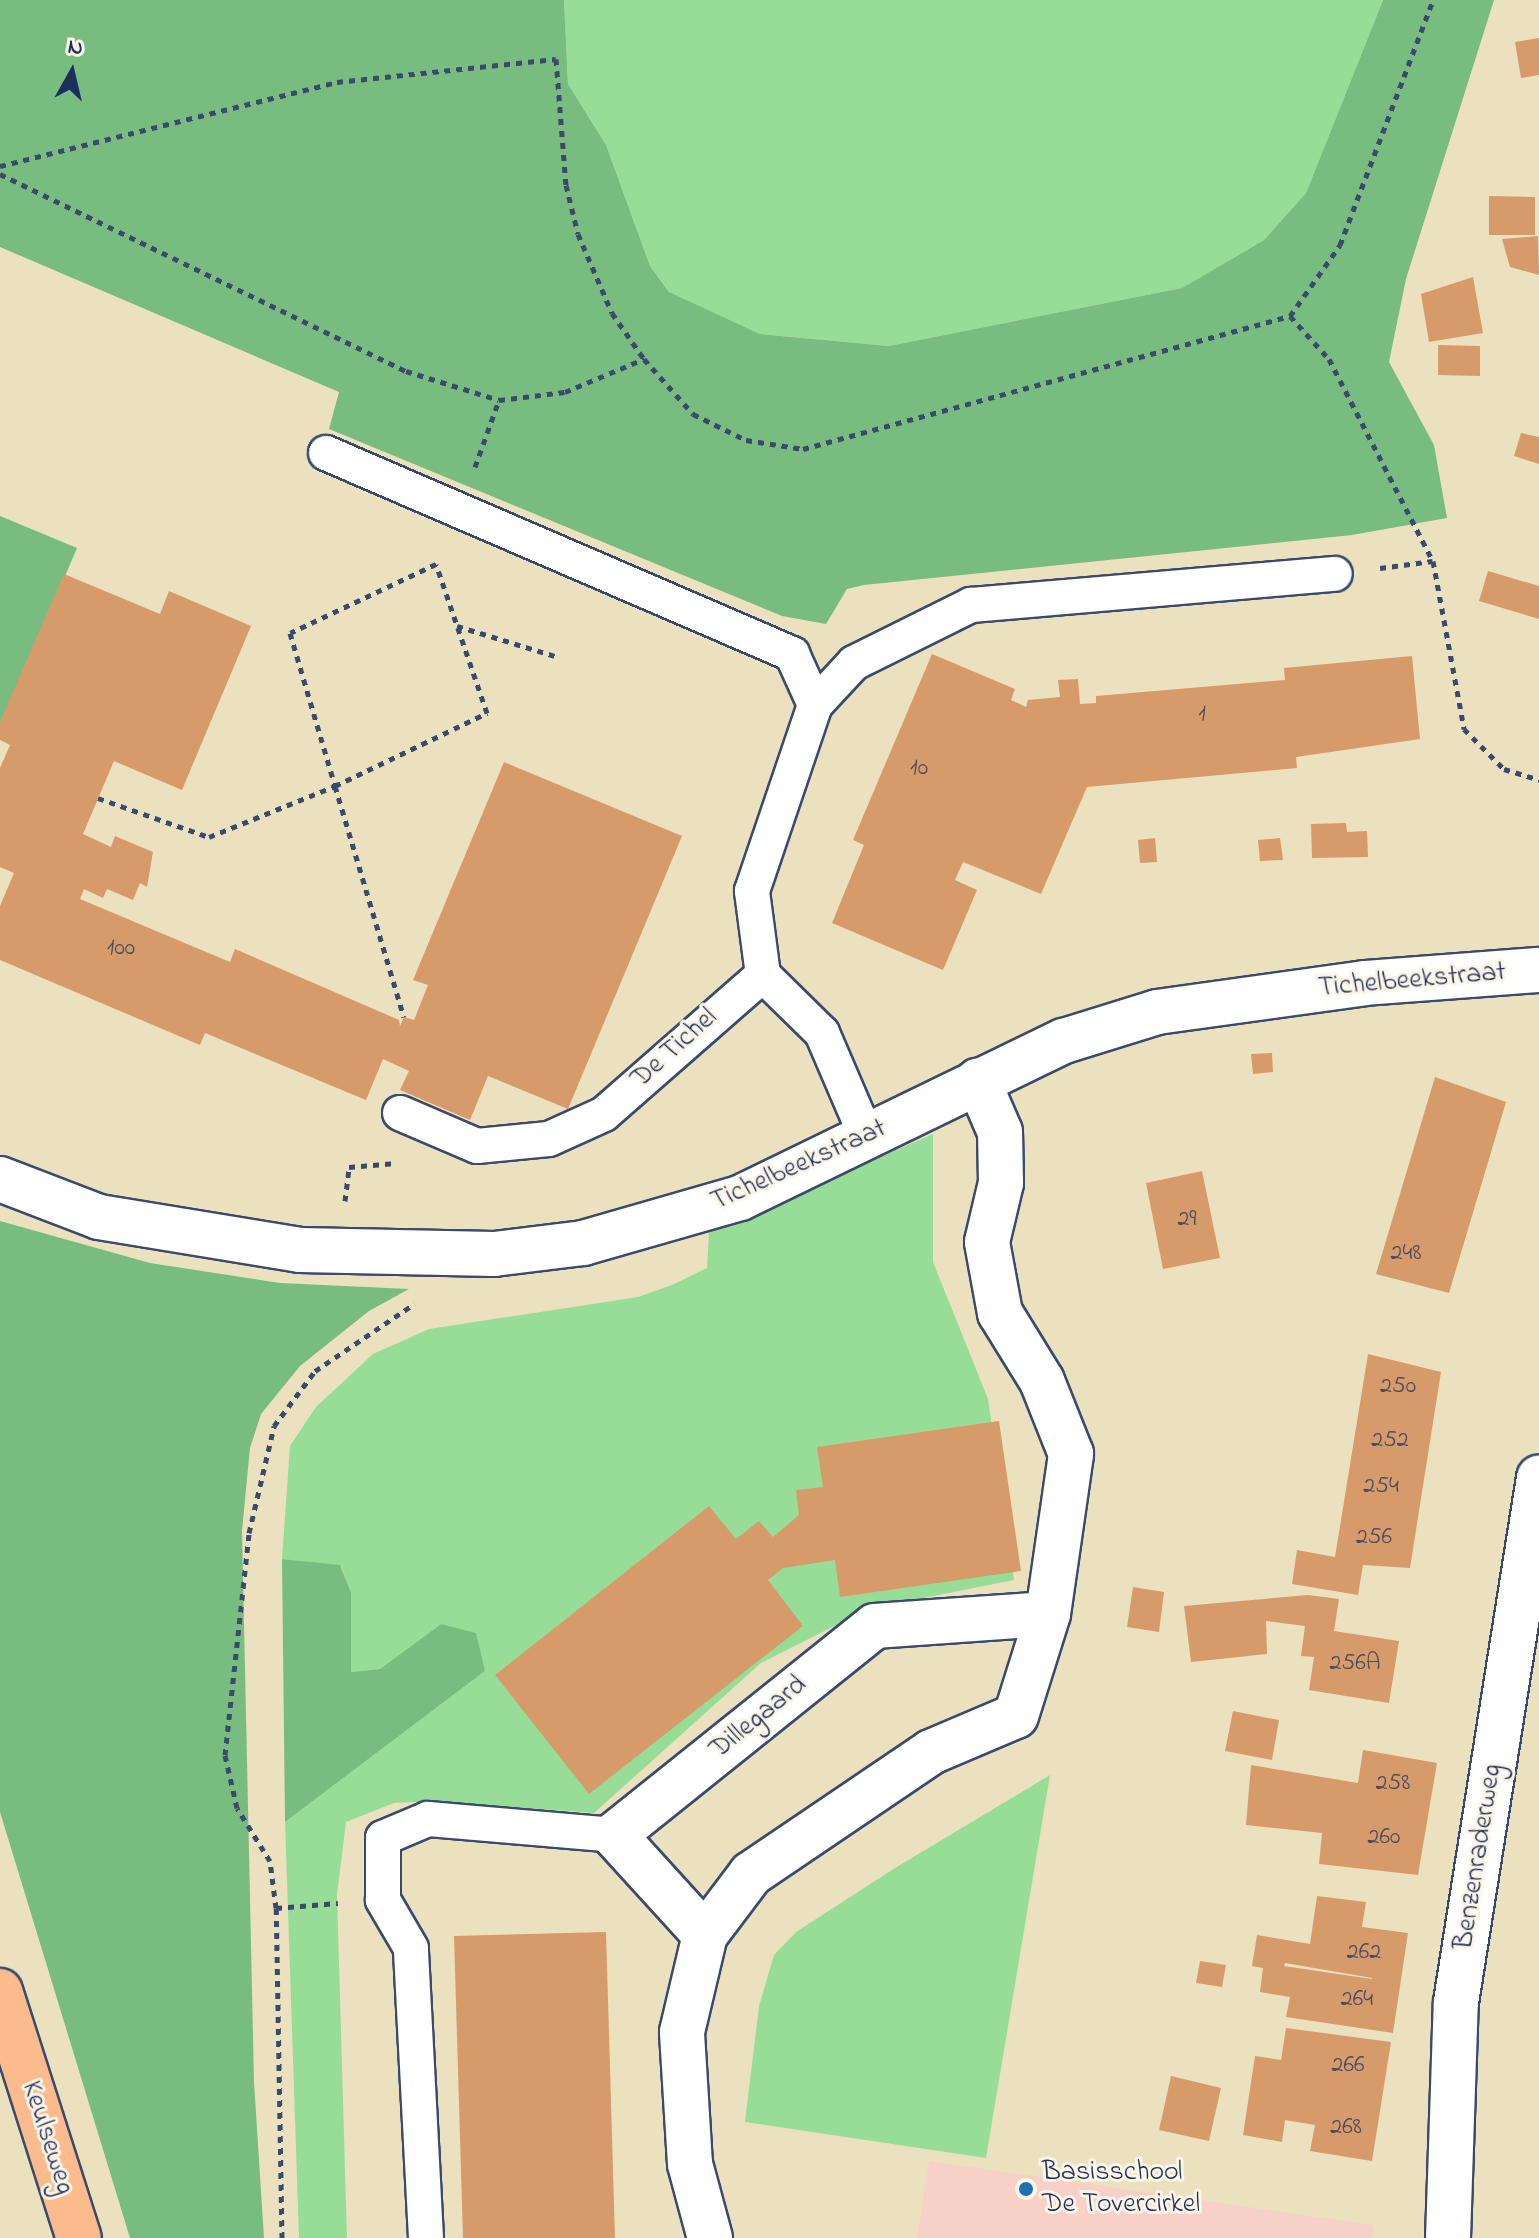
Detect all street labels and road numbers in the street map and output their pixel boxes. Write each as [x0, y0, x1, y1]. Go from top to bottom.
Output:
street label: Tichelbeekstraat [1317, 956, 1507, 1006]
street label: De Tichel [625, 1002, 725, 1096]
street label: Tichelbeekstraat [706, 1112, 892, 1220]
street label: Dillegaard [704, 1669, 814, 1767]
street label: Benzenraderweg [1448, 1762, 1510, 1952]
street label: Keulseweg [13, 2077, 81, 2199]

